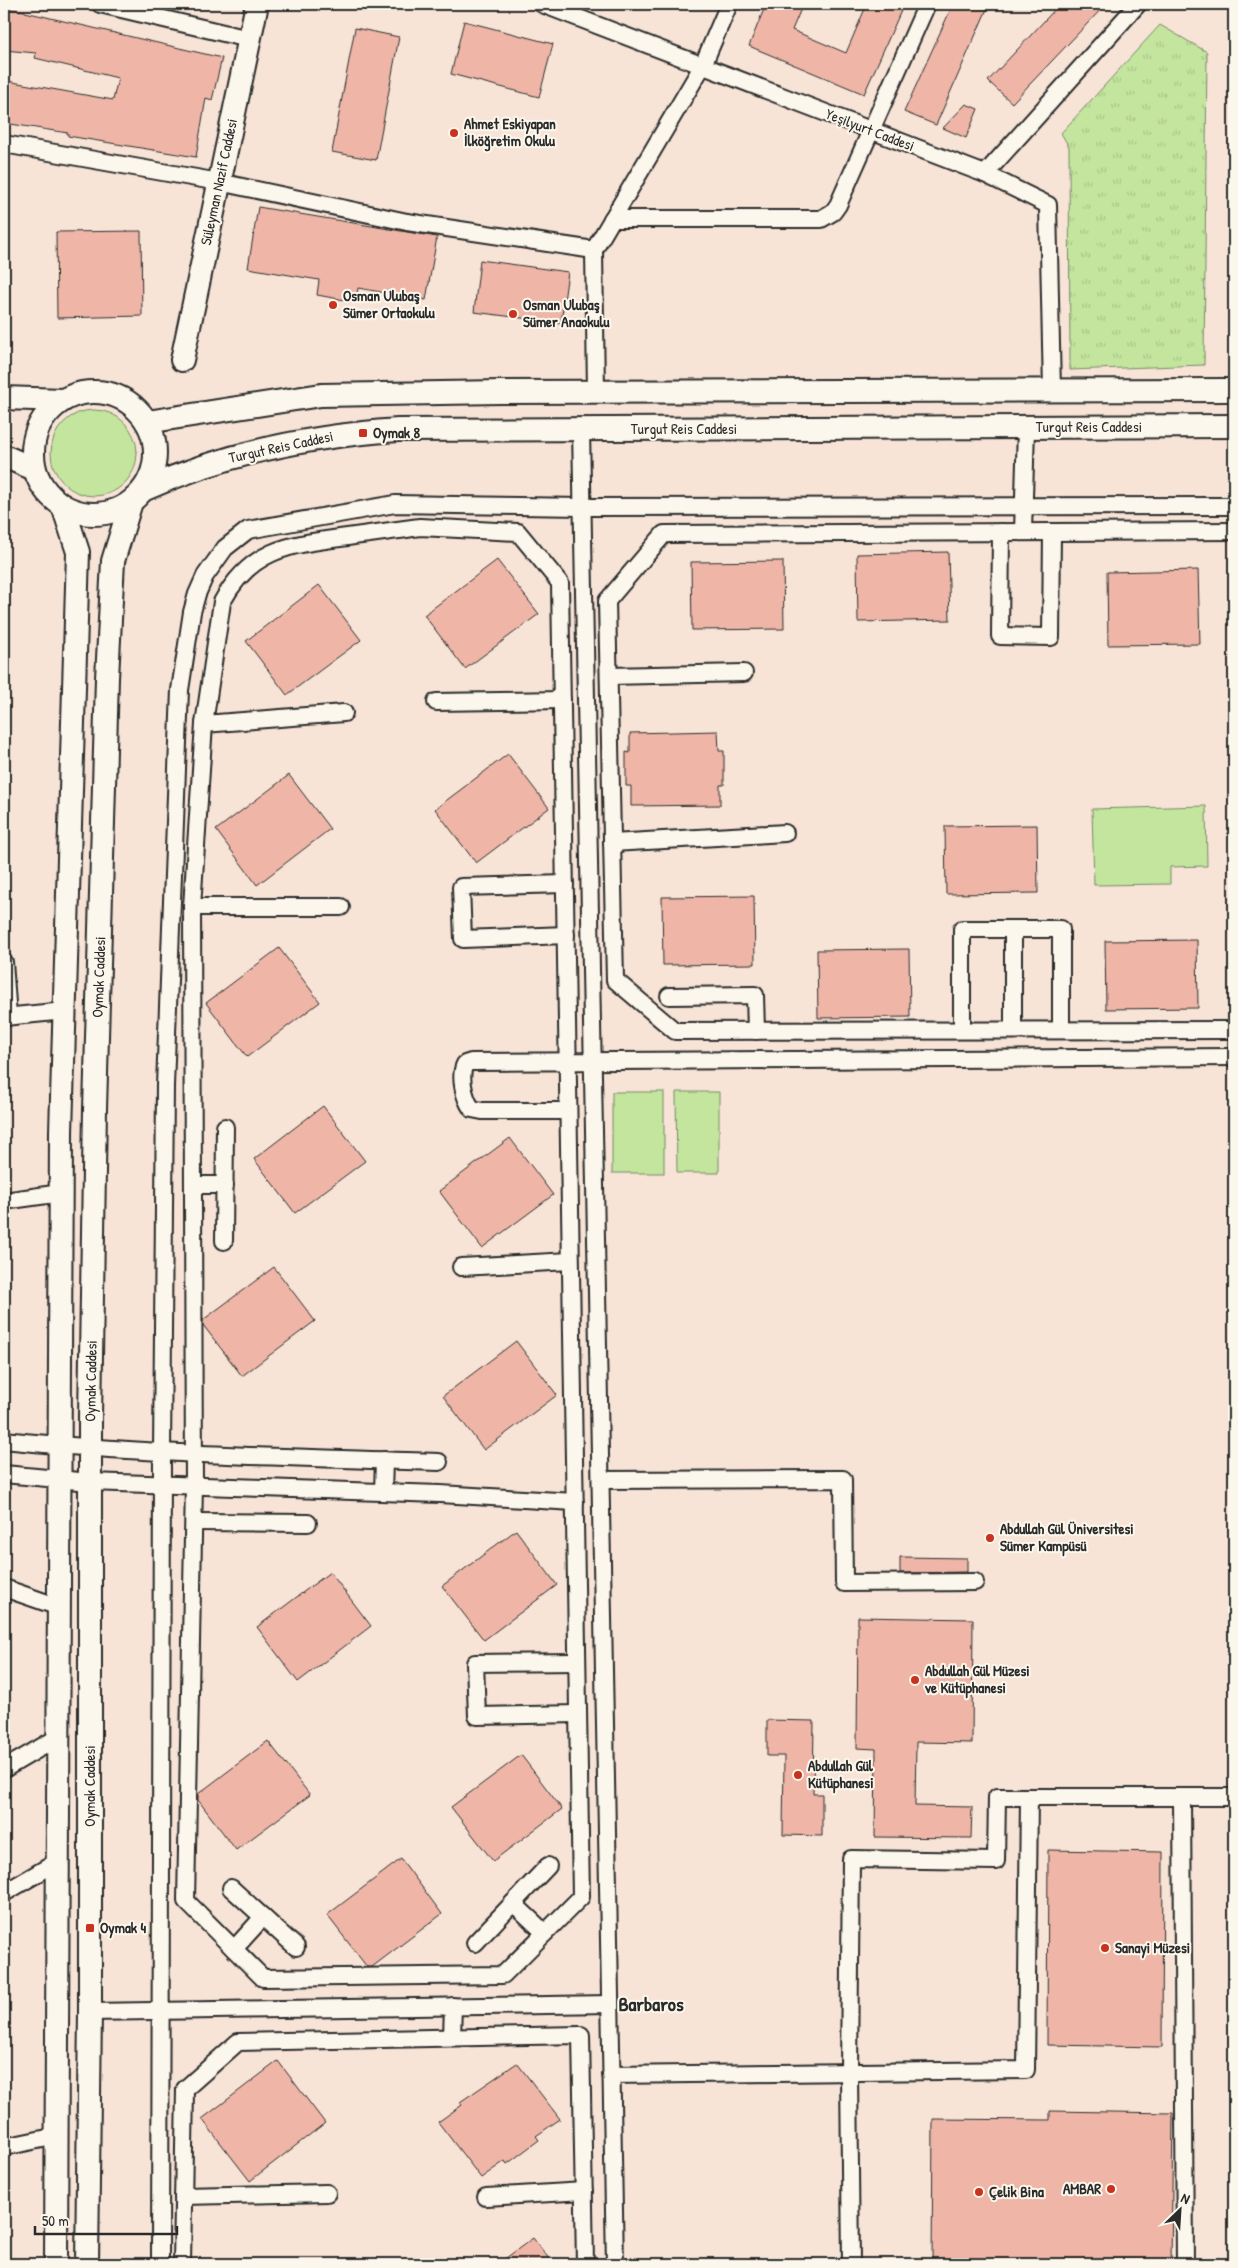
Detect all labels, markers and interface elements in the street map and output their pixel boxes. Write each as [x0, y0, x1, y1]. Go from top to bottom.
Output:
street label: Yeşilyurt Caddesi [823, 103, 918, 156]
place label: Ahmet Eskiyapan İlköğretim Okulu [464, 113, 556, 152]
street label: Süleyman Nazif Caddesi [195, 117, 242, 247]
marker: Ahmet Eskiyapan İlköğretim Okulu [448, 127, 460, 139]
place label: Osman Ulubaş Sümer Ortaokulu [343, 285, 436, 323]
place label: Osman Ulubaş Sümer Anaokulu [523, 294, 611, 332]
marker: Osman Ulubaş Sümer Ortaokulu [327, 299, 339, 311]
marker: Osman Ulubaş Sümer Anaokulu [507, 308, 519, 320]
street label: Turgut Reis Caddesi [1036, 416, 1142, 437]
street label: Turgut Reis Caddesi [631, 418, 737, 439]
place label: Oymak 8 [373, 422, 420, 444]
street label: Turgut Reis Caddesi [227, 425, 335, 468]
marker: Oymak 8 [357, 427, 369, 439]
street label: Oymak Caddesi [87, 936, 110, 1018]
street label: Oymak Caddesi [79, 1340, 102, 1422]
place label: Abdullah Gül Üniversitesi Sümer Kampüsü [1000, 1518, 1134, 1557]
marker: Abdullah Gül Üniversitesi Sümer Kampüsü [984, 1532, 996, 1544]
place label: Abdullah Gül Müzesi ve Kütüphanesi [924, 1660, 1030, 1699]
marker: Abdullah Gül Müzesi ve Kütüphanesi [909, 1674, 921, 1686]
street label: Oymak Caddesi [79, 1745, 100, 1827]
place label: Abdullah Gül Kütüphanesi [808, 1755, 874, 1794]
marker: Abdullah Gül Kütüphanesi [792, 1769, 804, 1781]
place label: Oymak 4 [100, 1917, 146, 1939]
marker: Oymak 4 [84, 1922, 96, 1934]
place label: Sanayi Müzesi [1115, 1937, 1190, 1959]
marker: Sanayi Müzesi [1099, 1942, 1111, 1954]
district label: Barbaros [618, 1990, 684, 2017]
place label: AMBAR [1063, 2178, 1101, 2199]
place label: Çelik Bina [989, 2181, 1044, 2202]
marker: AMBAR [1105, 2183, 1117, 2195]
marker: Çelik Bina [973, 2186, 985, 2198]
north arrow [1156, 2186, 1206, 2236]
text: N [1178, 2188, 1194, 2208]
scale bar [35, 2203, 178, 2235]
text: 50 m [42, 2210, 69, 2231]

